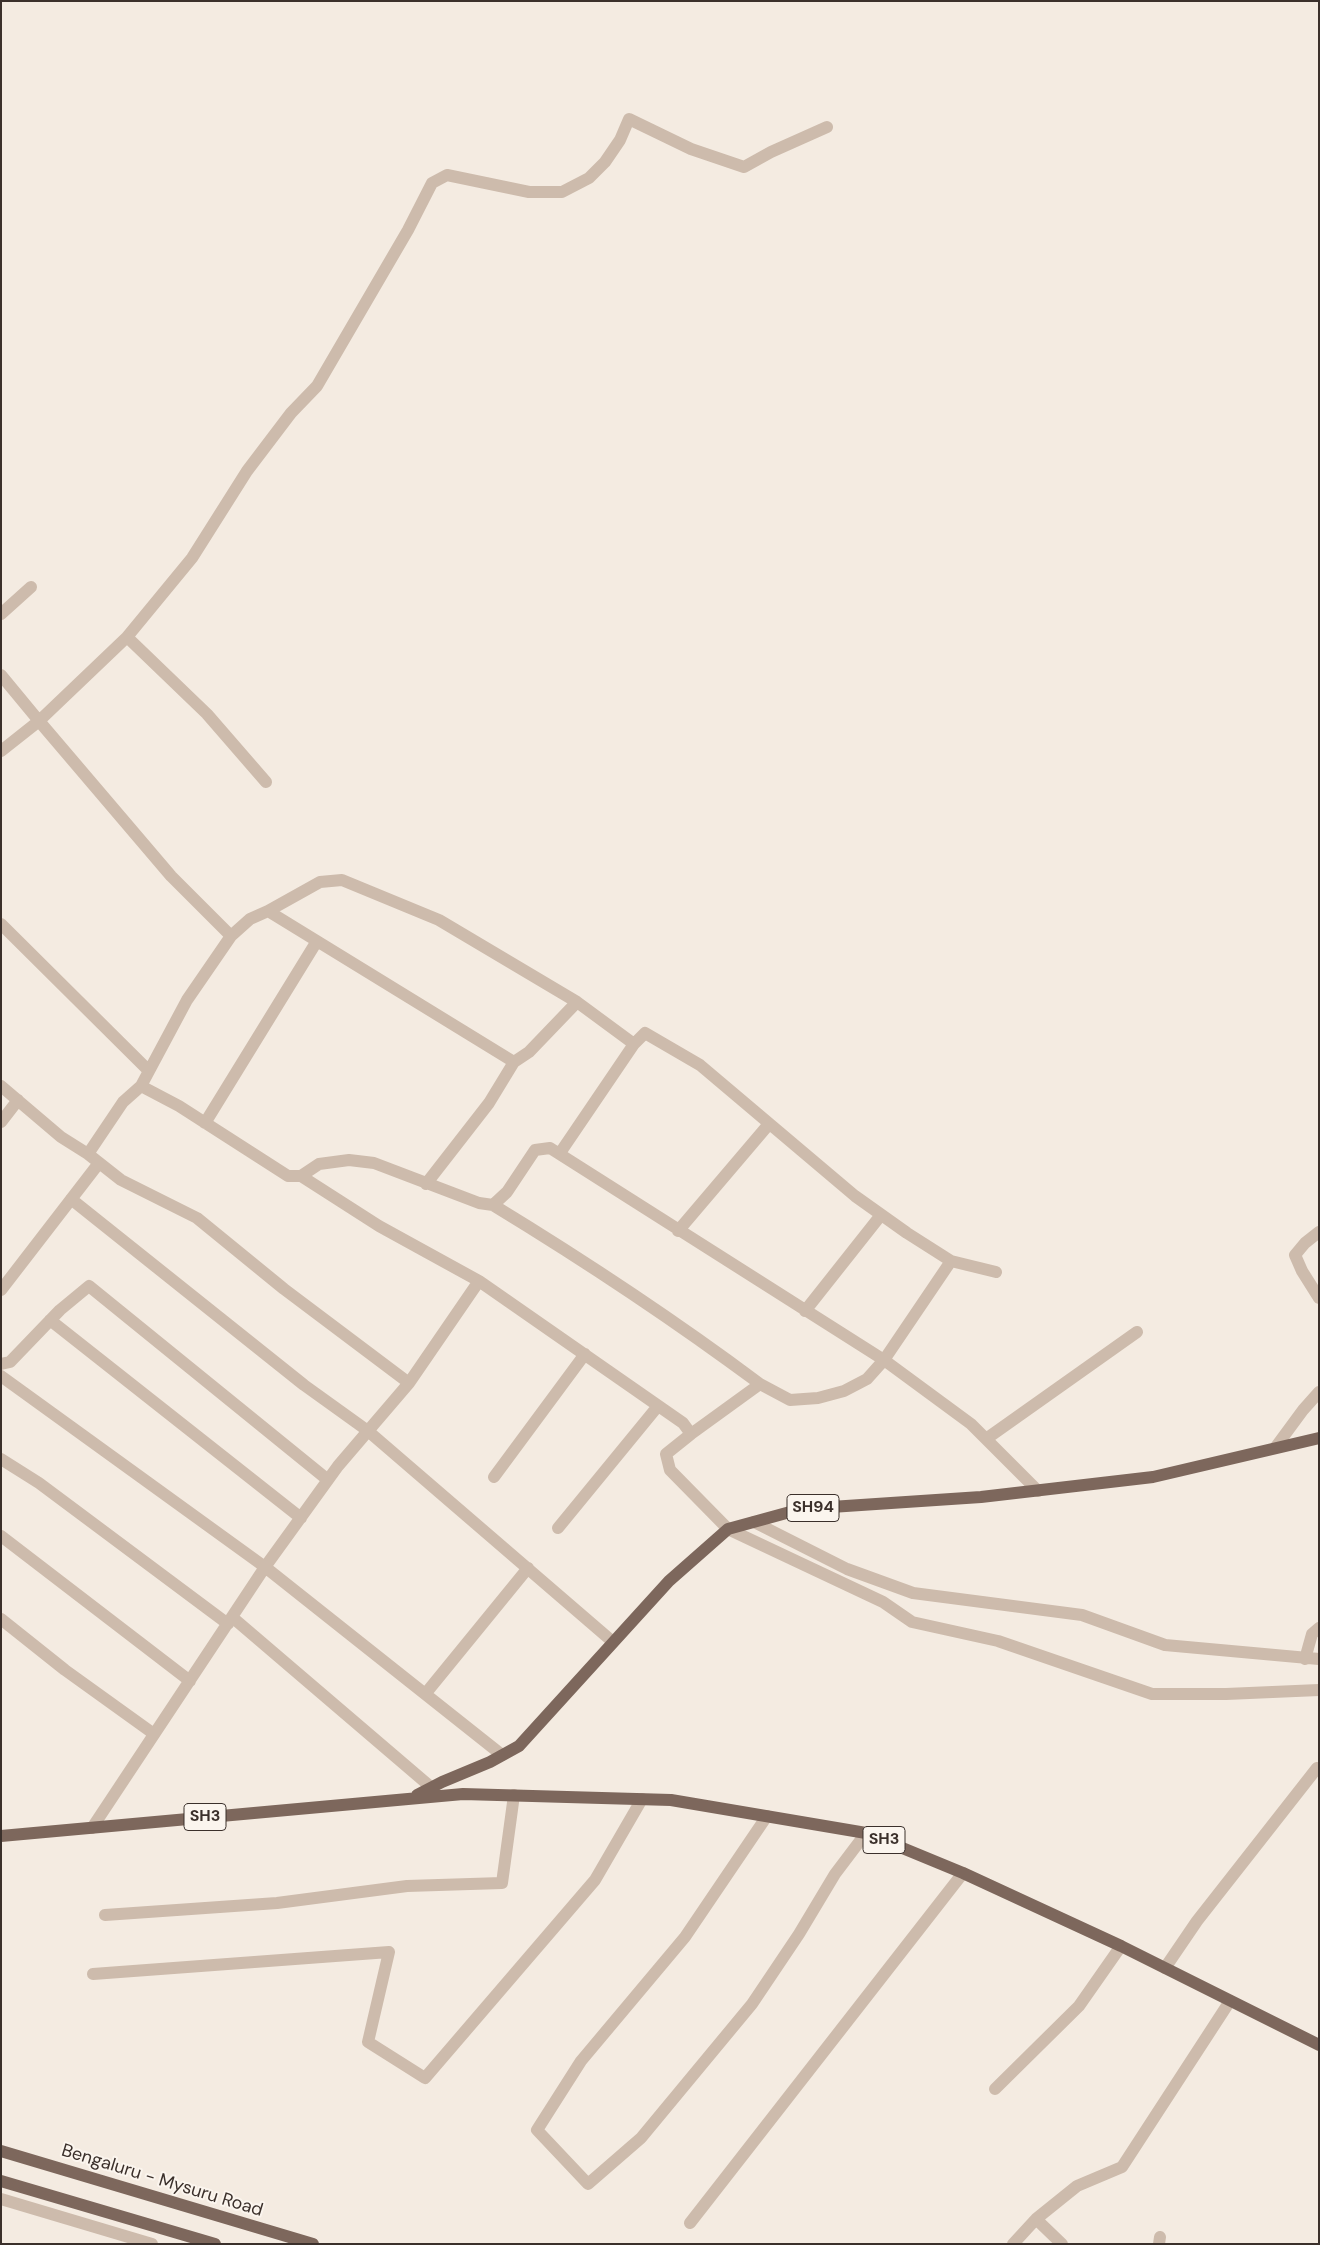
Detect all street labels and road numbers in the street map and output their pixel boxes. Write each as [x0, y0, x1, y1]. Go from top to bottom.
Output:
road number: SH94 [787, 1495, 839, 1522]
road number: SH3 [184, 1804, 226, 1830]
road number: SH3 [863, 1826, 905, 1854]
street label: Bengaluru - Mysuru Road [59, 2140, 265, 2222]

